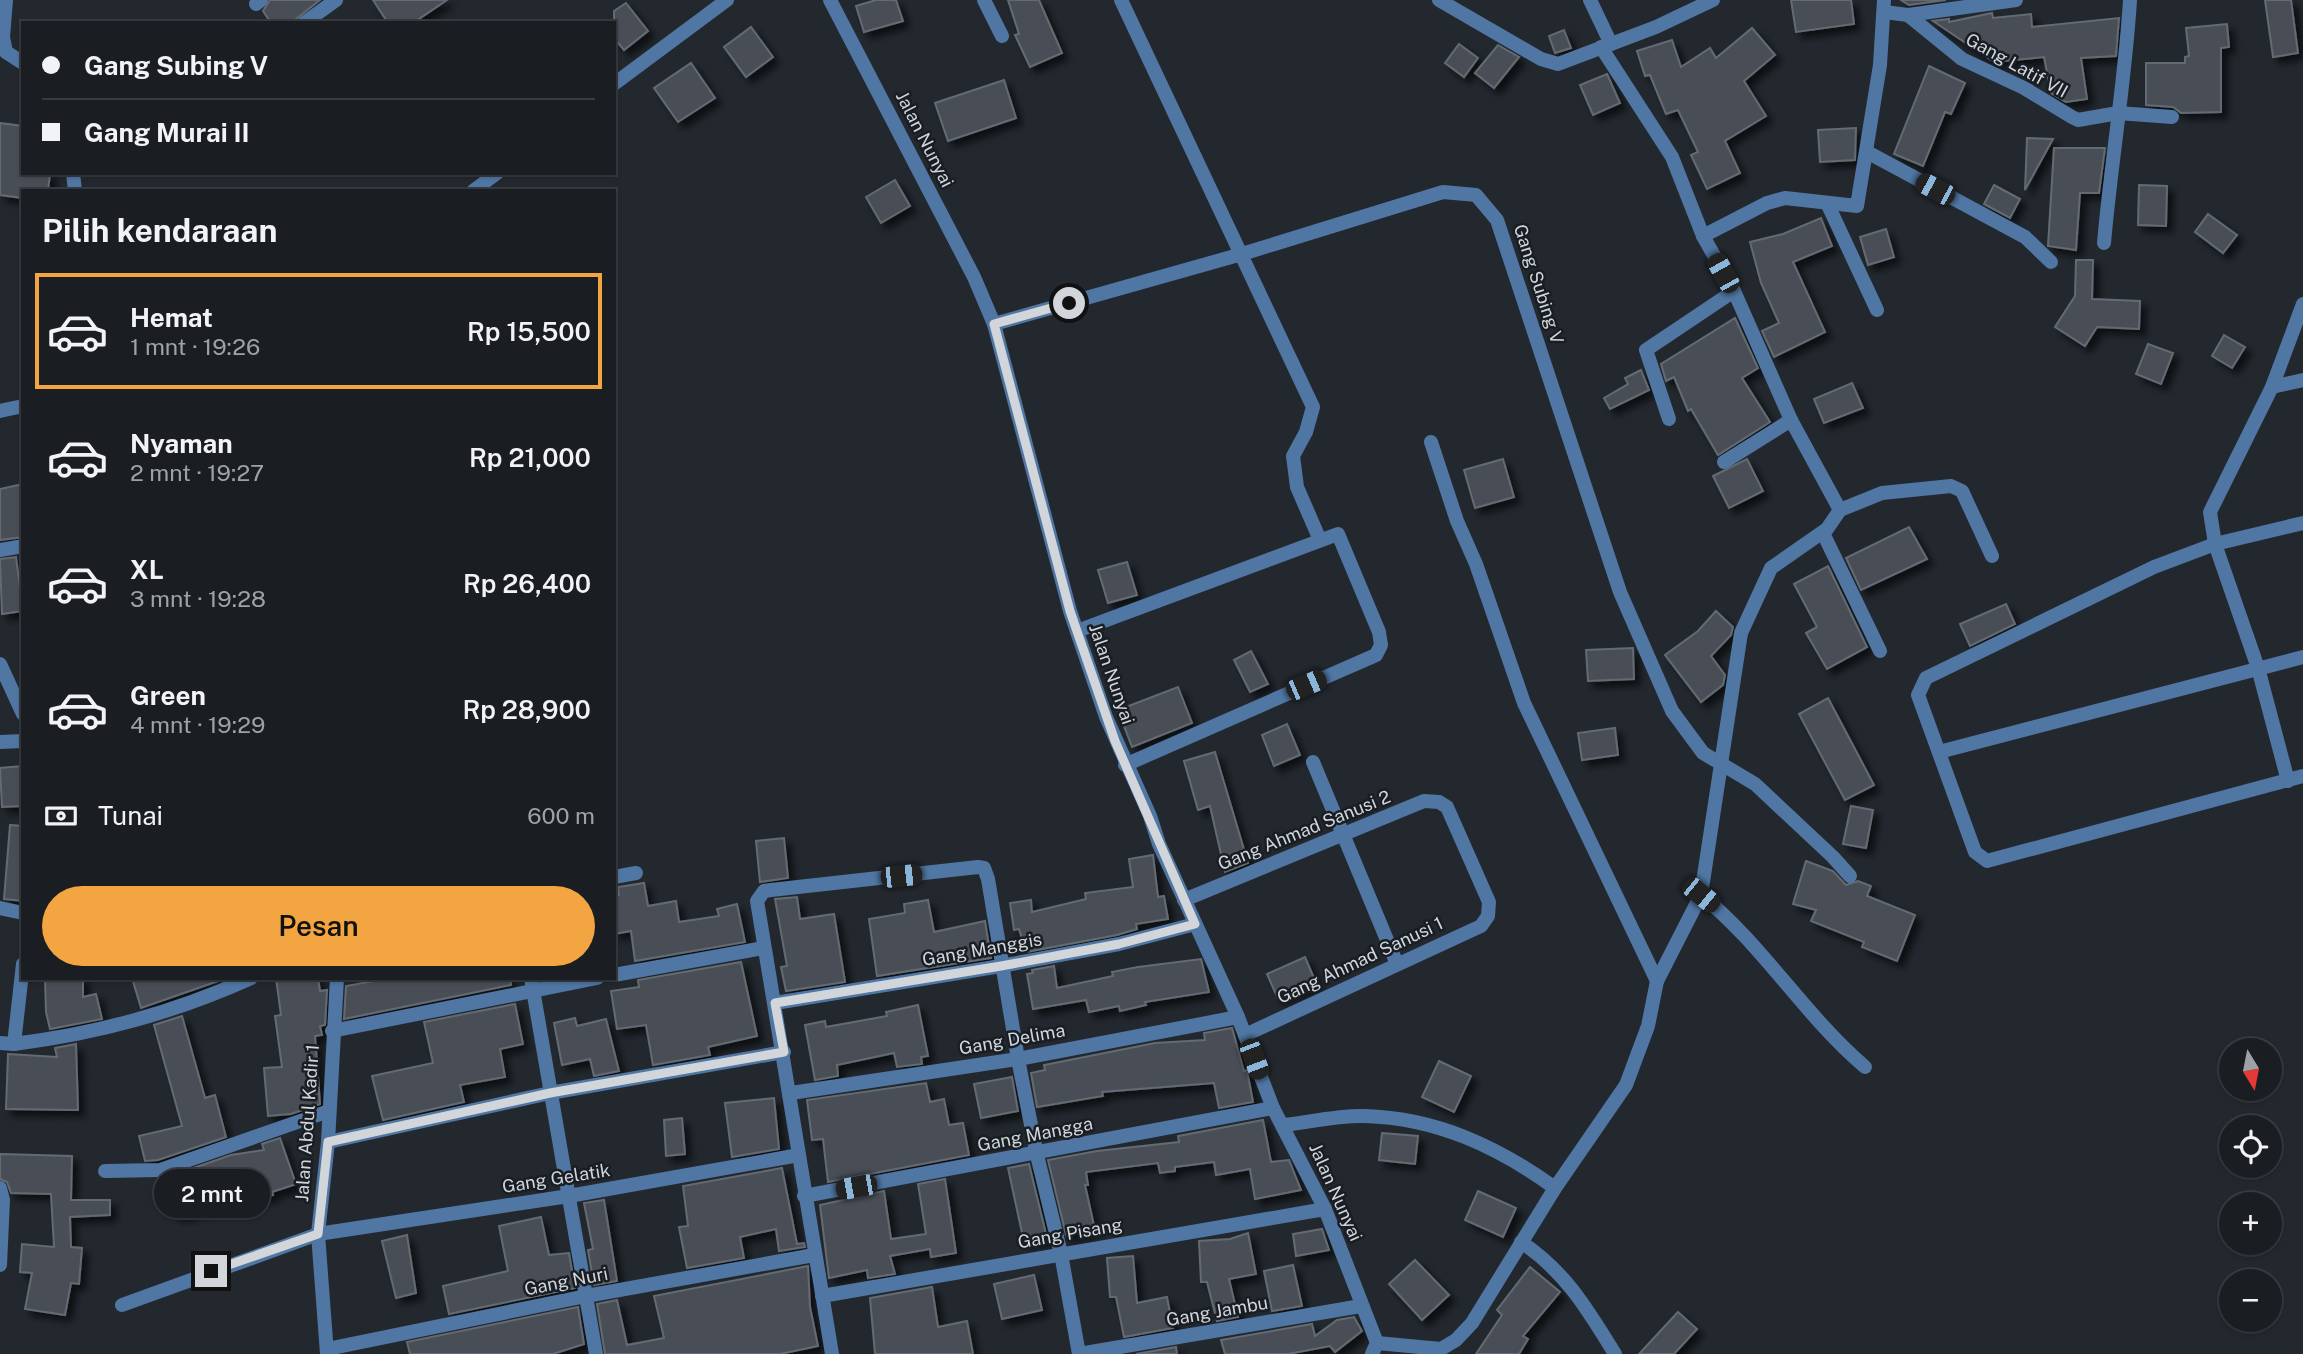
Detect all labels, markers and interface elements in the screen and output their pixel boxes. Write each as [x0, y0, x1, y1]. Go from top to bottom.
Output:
street label: Gang Latif VII [1962, 28, 2072, 102]
text: Gang Subing V [84, 50, 268, 81]
street label: Jalan Nunyai [892, 87, 958, 191]
text: Gang Murai II [84, 117, 249, 148]
car [1912, 170, 1959, 208]
text: Pilih kendaraan [42, 212, 277, 249]
street label: Gang Subing V [1510, 221, 1568, 347]
car [1704, 250, 1743, 296]
route start [1053, 287, 1085, 319]
icon: car [46, 300, 109, 363]
text: Hemat [130, 302, 213, 333]
text: Rp 15,500 [467, 316, 591, 347]
text: 1 mnt · 19:26 [130, 333, 260, 360]
icon: car [46, 426, 109, 489]
text: Nyaman [130, 428, 233, 459]
text: Rp 21,000 [469, 442, 591, 473]
text: 2 mnt · 19:27 [130, 459, 264, 486]
icon: car [46, 552, 109, 615]
text: XL [130, 554, 164, 585]
text: Rp 26,400 [463, 568, 591, 599]
text: 3 mnt · 19:28 [130, 585, 266, 612]
street label: Jalan Nunyai [1085, 621, 1139, 727]
car [1283, 667, 1330, 703]
icon: car [46, 678, 109, 741]
text: Green [130, 680, 206, 711]
text: Rp 28,900 [462, 694, 591, 725]
text: 4 mnt · 19:29 [130, 711, 265, 738]
street label: Gang Ahmad Sanusi 2 [1215, 786, 1393, 874]
icon: cash [42, 797, 80, 835]
text: Tunai [98, 800, 163, 831]
text: 600 m [527, 802, 595, 829]
car [880, 863, 923, 889]
car [1679, 874, 1724, 916]
button: Pesan [42, 886, 595, 966]
street label: Gang Ahmad Sanusi 1 [1274, 912, 1446, 1008]
street label: Gang Manggis [921, 928, 1043, 970]
street label: Gang Delima [957, 1019, 1067, 1059]
car [1237, 1036, 1272, 1082]
north arrow [2219, 1038, 2282, 1101]
map controls [2219, 1038, 2282, 1332]
street label: Jalan Abdul Kadir 1 [291, 1043, 323, 1203]
street label: Gang Mangga [975, 1113, 1095, 1155]
button: locate [2219, 1115, 2282, 1178]
street label: Jalan Nunyai [1305, 1140, 1367, 1244]
street label: Gang Gelatik [500, 1159, 612, 1197]
callout: 2 mnt [153, 1170, 269, 1218]
car [834, 1173, 879, 1201]
text: 2 mnt [181, 1180, 243, 1207]
button: + [2219, 1192, 2282, 1255]
street label: Gang Pisang [1016, 1213, 1124, 1253]
route end [195, 1255, 227, 1287]
street label: Gang Nuri [522, 1263, 610, 1299]
button: − [2219, 1269, 2282, 1332]
street label: Gang Jambu [1165, 1292, 1269, 1330]

